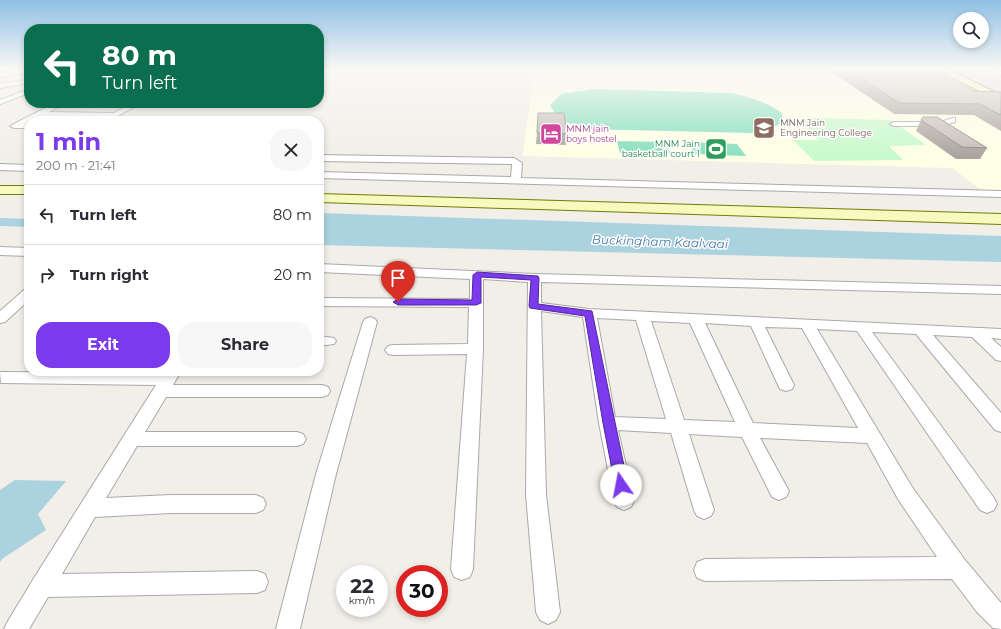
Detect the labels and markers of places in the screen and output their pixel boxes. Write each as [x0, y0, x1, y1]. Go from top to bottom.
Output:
school or university icon: MNM Jain Engineering College [751, 115, 777, 141]
place label: MNM Jain Engineering College [780, 117, 872, 138]
hotel icon: MNM jain boys hostel [538, 121, 564, 147]
place label: MNM jain boys hostel [566, 123, 617, 144]
sports icon: MNM Jain basketball court 1 [703, 136, 729, 162]
place label: MNM Jain basketball court 1 [622, 138, 700, 159]
pin [381, 261, 415, 302]

